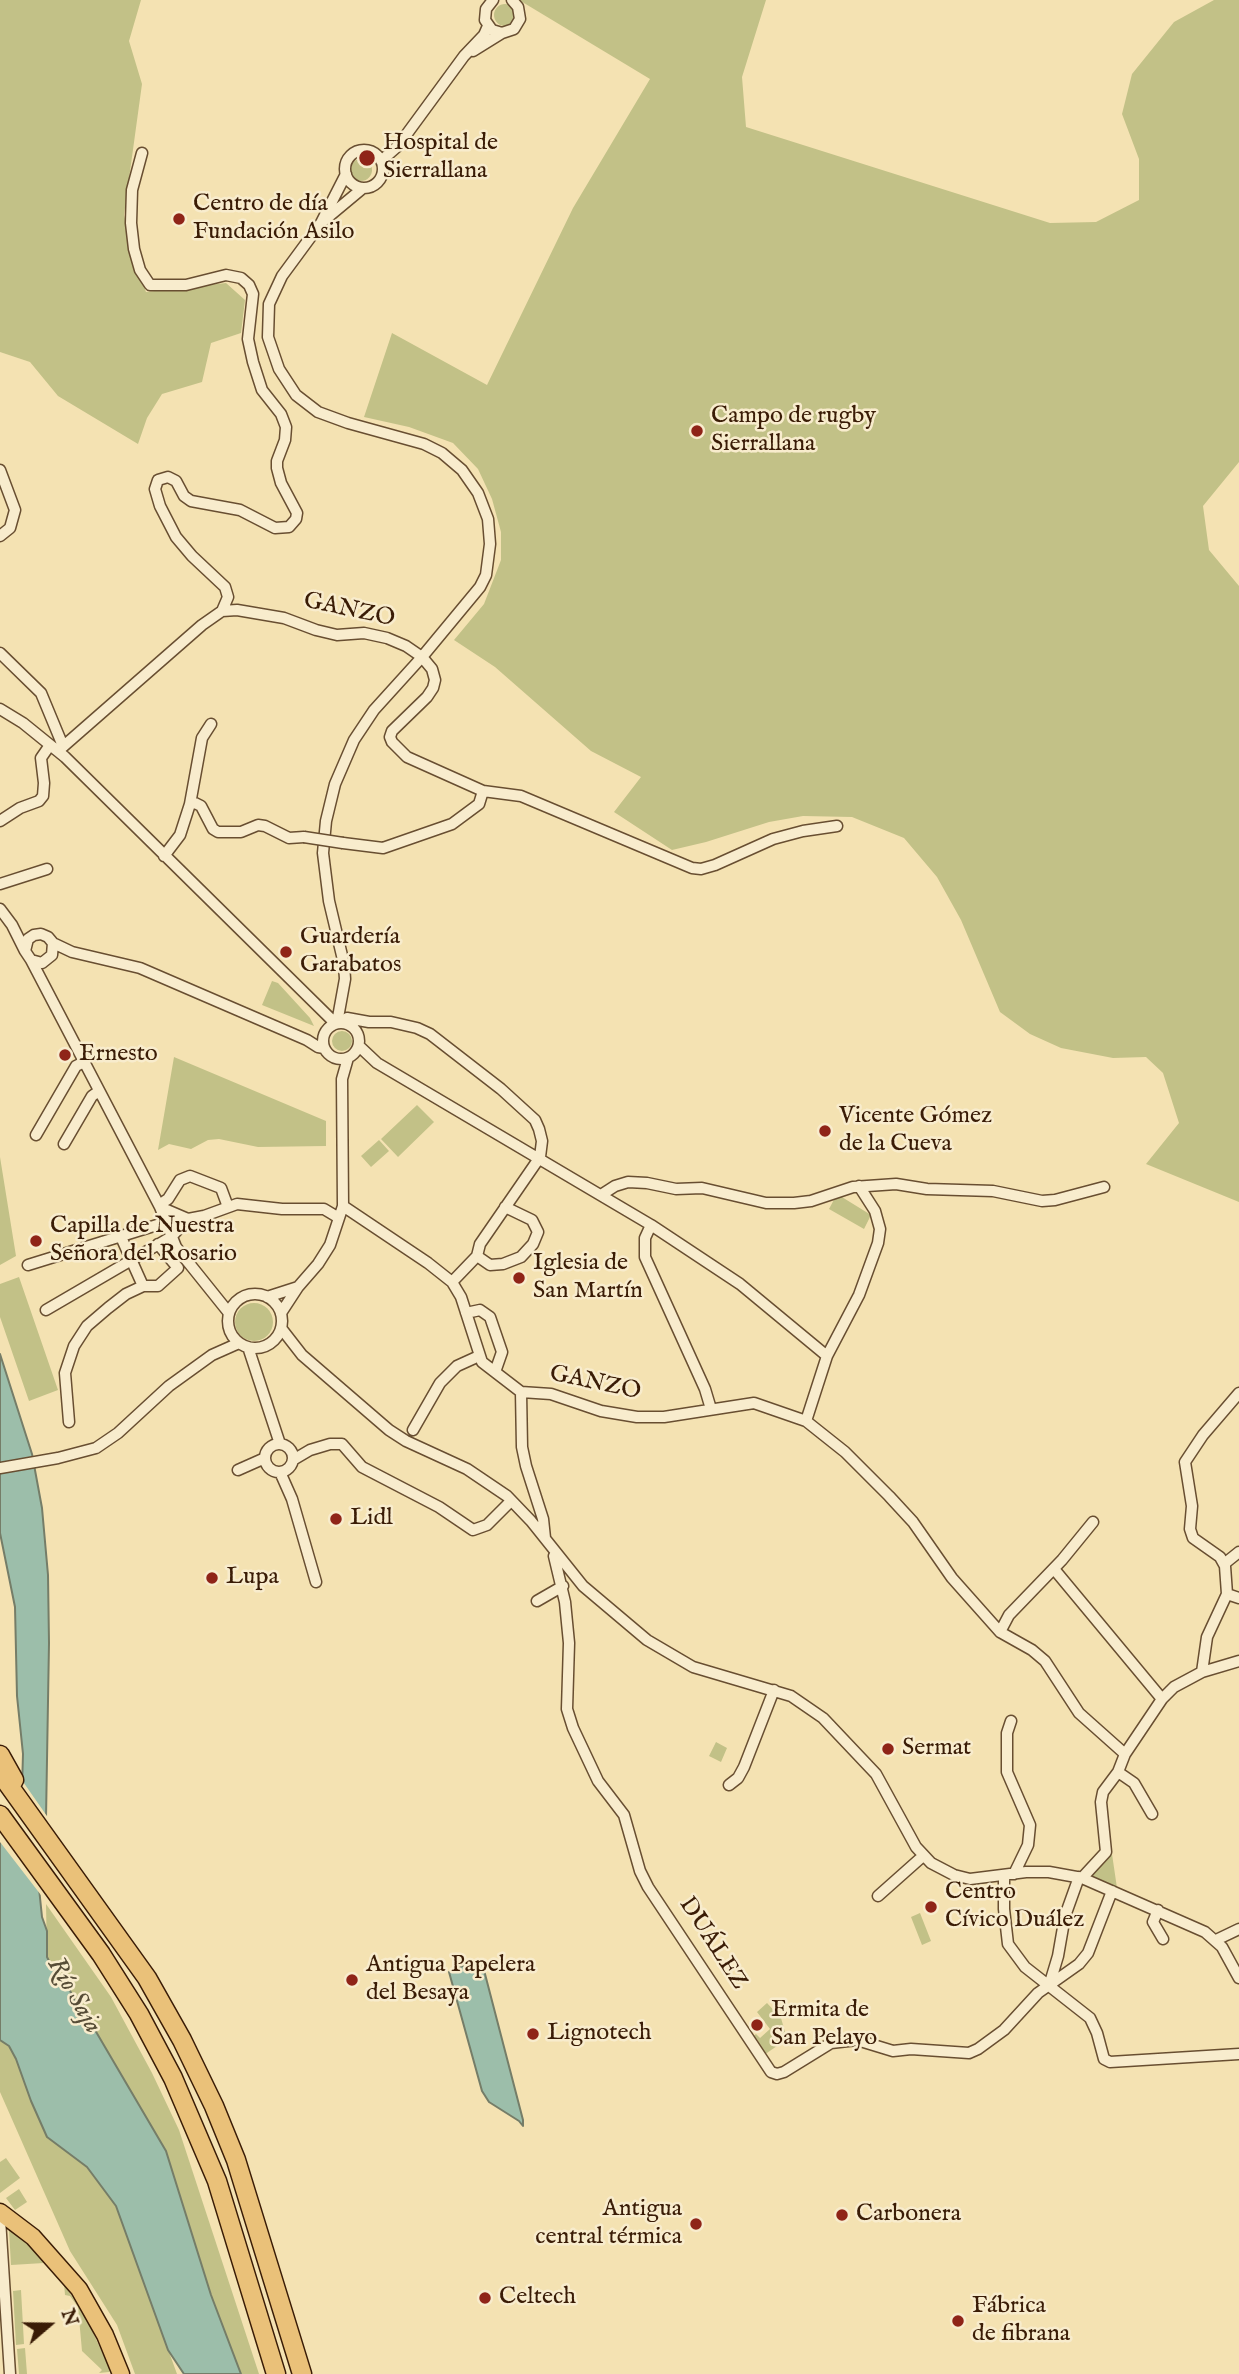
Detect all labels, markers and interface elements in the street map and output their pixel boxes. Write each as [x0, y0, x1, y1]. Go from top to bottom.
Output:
place label: Hospital de Sierrallana [383, 130, 498, 186]
marker: Hospital de Sierrallana [357, 148, 377, 168]
place label: Centro de día Fundación Asilo [193, 191, 354, 247]
marker: Centro de día Fundación Asilo [171, 211, 187, 227]
place label: Campo de rugby Sierrallana [711, 403, 876, 459]
marker: Campo de rugby Sierrallana [689, 423, 705, 439]
street label: GANZO [301, 587, 397, 635]
place label: Guardería Garabatos [300, 924, 401, 980]
marker: Guardería Garabatos [278, 944, 294, 960]
place label: Ernesto [79, 1041, 158, 1069]
marker: Ernesto [57, 1047, 73, 1063]
place label: Vicente Gómez de la Cueva [839, 1103, 992, 1159]
marker: Vicente Gómez de la Cueva [817, 1123, 833, 1139]
place label: Capilla de Nuestra Señora del Rosario [50, 1213, 237, 1269]
marker: Capilla de Nuestra Señora del Rosario [28, 1233, 44, 1249]
place label: Iglesia de San Martín [533, 1250, 643, 1306]
marker: Iglesia de San Martín [511, 1270, 527, 1286]
street label: GANZO [547, 1360, 643, 1408]
place label: Lidl [350, 1505, 393, 1533]
marker: Lidl [328, 1511, 344, 1527]
place label: Lupa [226, 1564, 279, 1592]
marker: Lupa [204, 1570, 220, 1586]
place label: Sermat [902, 1735, 971, 1763]
marker: Sermat [880, 1741, 896, 1757]
place label: Centro Cívico Duález [945, 1879, 1084, 1935]
street label: DUÁLEZ [671, 1892, 753, 1996]
marker: Centro Cívico Duález [923, 1899, 939, 1915]
water label: Río Saja [39, 1952, 107, 2040]
place label: Antigua Papelera del Besaya [366, 1952, 535, 2008]
marker: Antigua Papelera del Besaya [344, 1972, 360, 1988]
place label: Ermita de San Pelayo [771, 1997, 877, 2053]
marker: Ermita de San Pelayo [749, 2017, 765, 2033]
place label: Lignotech [547, 2020, 652, 2048]
marker: Lignotech [525, 2026, 541, 2042]
place label: Antigua central térmica [535, 2196, 682, 2252]
place label: Carbonera [856, 2201, 961, 2229]
marker: Carbonera [834, 2207, 850, 2223]
marker: Antigua central térmica [688, 2216, 704, 2232]
place label: Celtech [499, 2284, 576, 2312]
north arrow [14, 2290, 84, 2360]
marker: Celtech [477, 2290, 493, 2306]
place label: Fábrica de fibrana [972, 2293, 1070, 2349]
text: N [55, 2306, 83, 2330]
marker: Fábrica de fibrana [950, 2313, 966, 2329]

